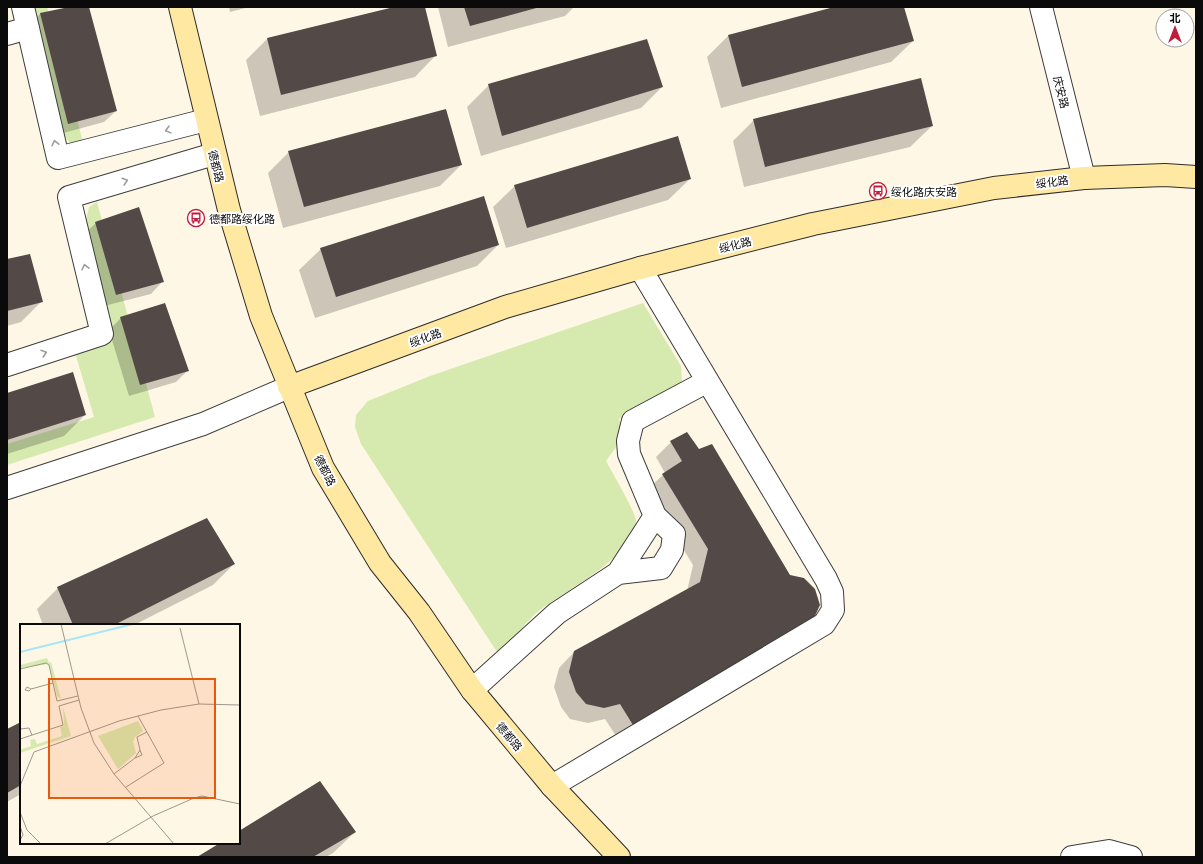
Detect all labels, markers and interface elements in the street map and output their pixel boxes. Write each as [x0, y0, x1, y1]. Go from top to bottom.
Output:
north arrow [1155, 8, 1195, 48]
text: 北 [1170, 9, 1181, 25]
street label: 庆安路 [1050, 74, 1074, 110]
one-way arrow [165, 125, 172, 133]
one-way arrow [51, 140, 59, 146]
street label: 德都路 [205, 148, 229, 184]
street label: 绥化路 [1035, 171, 1069, 191]
one-way arrow [121, 177, 128, 186]
bus stop icon: 绥化路庆安路 [868, 181, 888, 201]
place label: 绥化路庆安路 [891, 183, 957, 199]
bus stop icon: 德都路绥化路 [186, 208, 206, 228]
place label: 德都路绥化路 [209, 210, 275, 226]
street label: 绥化路 [717, 232, 753, 256]
one-way arrow [82, 264, 90, 270]
street label: 绥化路 [407, 324, 443, 350]
one-way arrow [40, 349, 47, 358]
street label: 德都路 [311, 452, 341, 488]
inset map [20, 624, 240, 844]
street label: 德都路 [493, 718, 527, 754]

